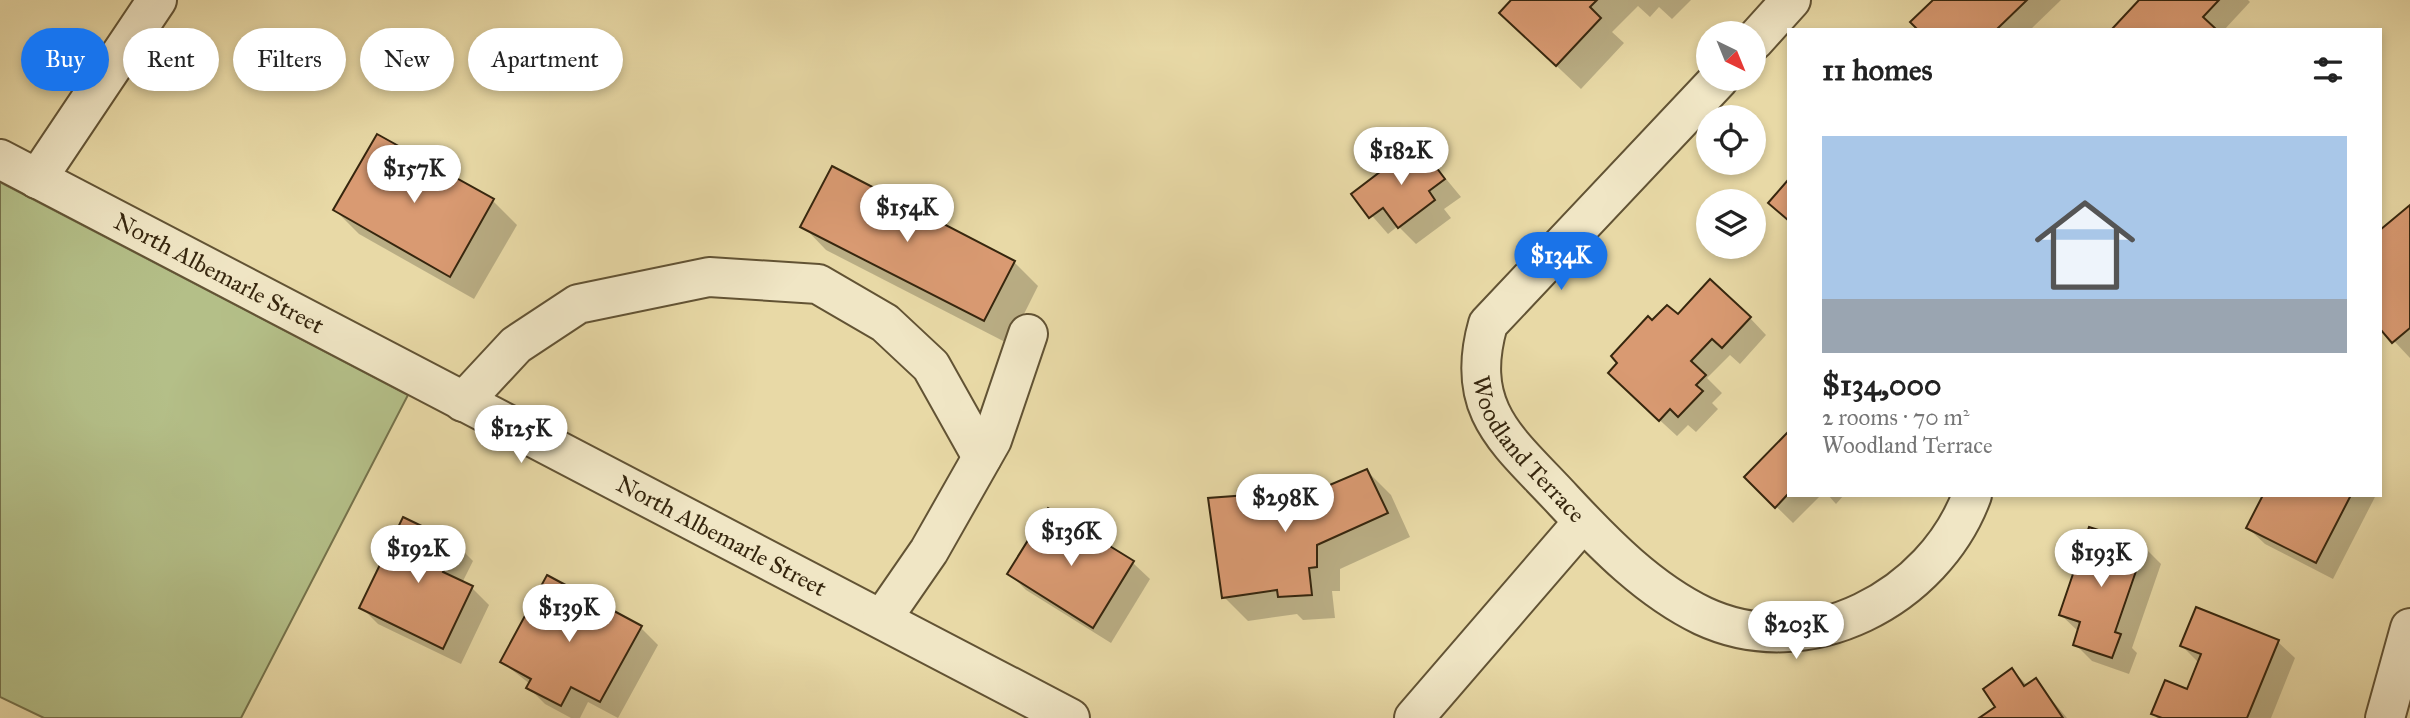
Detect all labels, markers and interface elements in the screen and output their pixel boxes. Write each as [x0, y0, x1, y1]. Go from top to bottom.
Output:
north arrow [1696, 21, 1766, 91]
map controls [1696, 21, 1766, 259]
chip: Buy [21, 28, 109, 91]
chip: Rent [123, 28, 219, 91]
chip: Filters [233, 28, 346, 91]
chip: New [360, 28, 454, 91]
chip: Apartment [468, 28, 623, 91]
icon: filters [2309, 51, 2347, 89]
text: 11 homes [1822, 52, 1933, 88]
button: locate [1696, 105, 1766, 175]
pin: $182K [1352, 128, 1450, 187]
text: $182K [1370, 136, 1432, 164]
pin: $157K [365, 146, 463, 205]
text: $157K [383, 154, 445, 182]
icon: home [2022, 182, 2148, 308]
pin: $154K [858, 184, 956, 244]
button: layers [1696, 189, 1766, 259]
text: $154K [876, 193, 938, 221]
street label: North Albemarle Street [109, 206, 330, 341]
pin: $134K [1512, 232, 1610, 292]
text: $134K [1530, 241, 1592, 269]
text: $134,000 [1822, 367, 1941, 403]
street label: Woodland Terrace [1466, 373, 1592, 529]
text: 2 rooms · 70 m² [1822, 403, 1970, 431]
pin: $125K [472, 406, 570, 465]
text: $125K [490, 414, 552, 442]
text: Woodland Terrace [1822, 431, 1993, 459]
street label: North Albemarle Street [611, 469, 832, 603]
pin: $298K [1236, 475, 1334, 534]
text: $298K [1252, 483, 1318, 511]
pin: $136K [1022, 508, 1120, 568]
text: $136K [1041, 517, 1101, 545]
pin: $192K [369, 526, 467, 585]
pin: $193K [2052, 530, 2150, 589]
text: $192K [387, 534, 449, 562]
text: $193K [2071, 538, 2131, 566]
pin: $139K [520, 584, 618, 644]
text: $139K [539, 593, 599, 621]
pin: $203K [1747, 602, 1845, 661]
text: $203K [1764, 610, 1828, 638]

